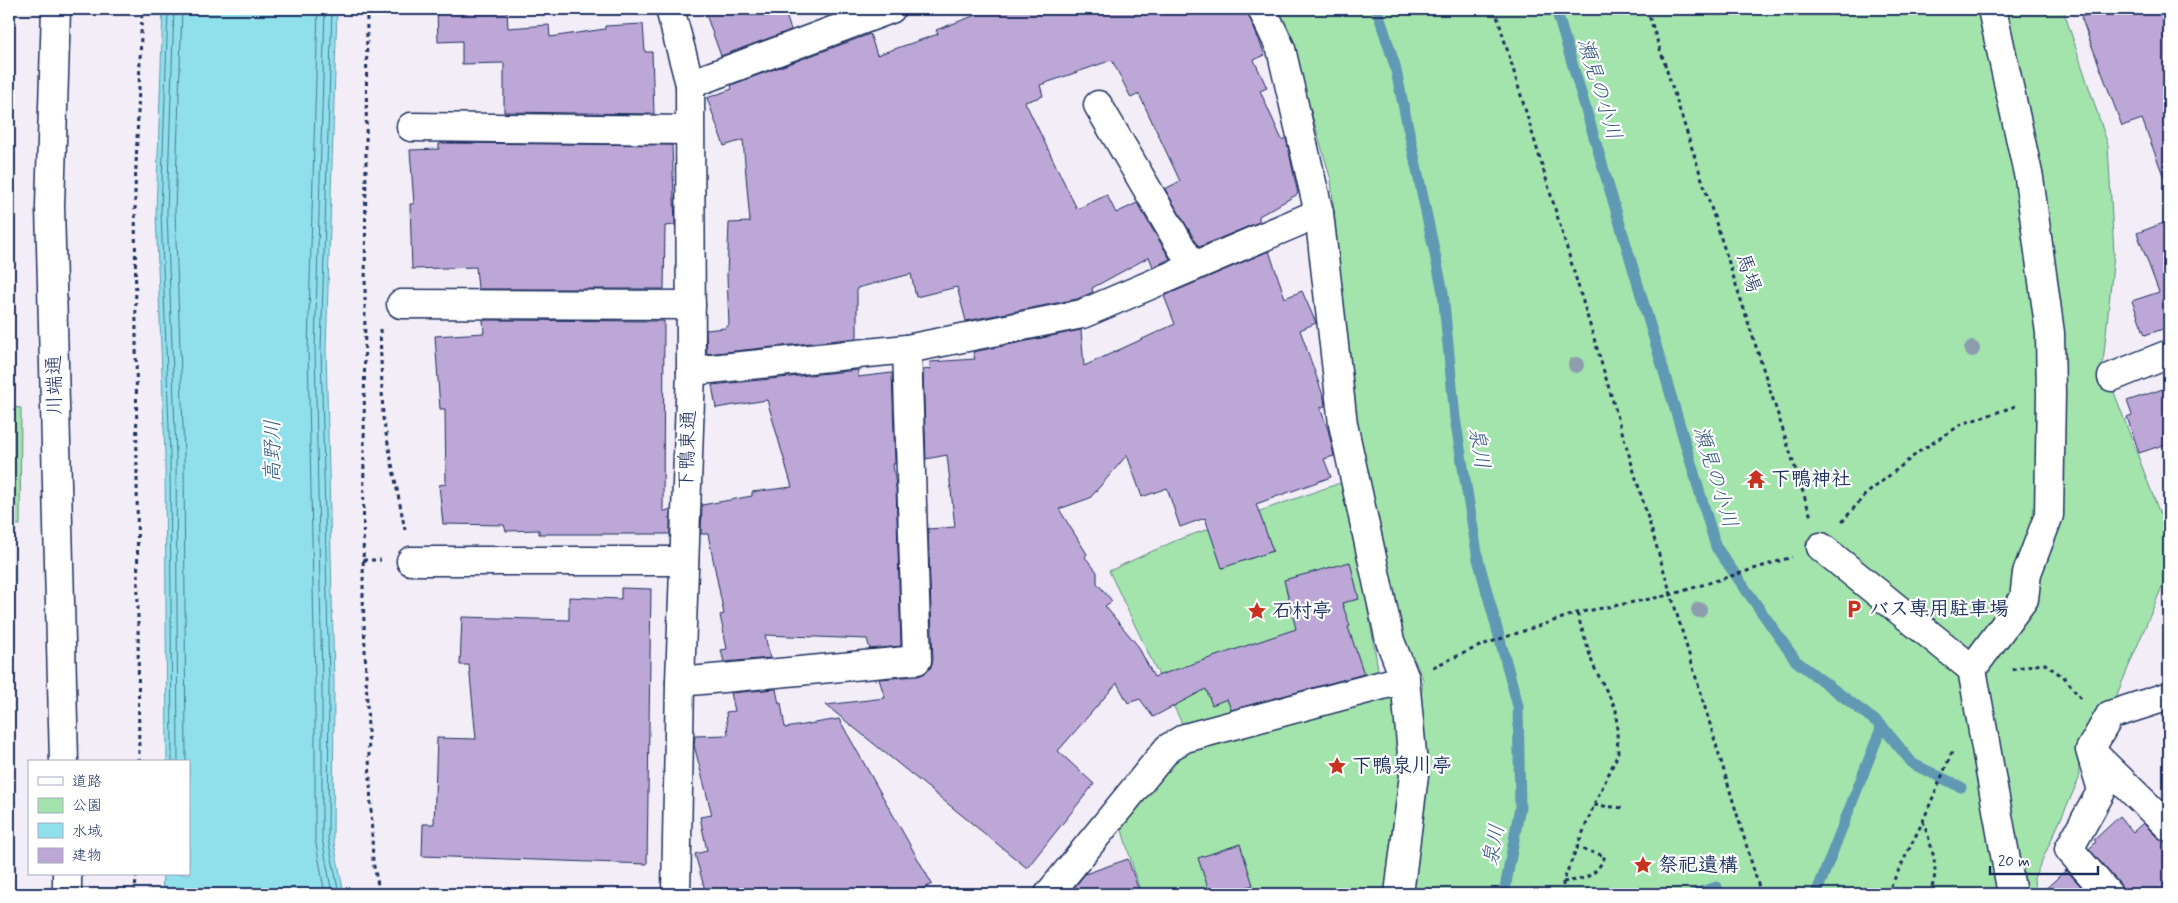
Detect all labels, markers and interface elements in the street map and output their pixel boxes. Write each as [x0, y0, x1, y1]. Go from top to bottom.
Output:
water label: 瀬見の小川 [1570, 35, 1628, 143]
street label: 馬場 [1729, 250, 1767, 296]
street label: 川端通 [41, 355, 69, 415]
street label: 下鴨東通 [673, 410, 703, 490]
water label: 高野川 [259, 420, 287, 483]
water label: 瀬見の小川 [1686, 423, 1744, 531]
water label: 泉川 [1462, 425, 1496, 471]
place label: 下鴨神社 [1771, 466, 1851, 493]
temple icon: 下鴨神社 [1745, 468, 1767, 490]
place label: バス専用駐車場 [1869, 596, 2009, 623]
place label: 石村亭 [1272, 598, 1332, 625]
parking icon: バス専用駐車場 [1843, 598, 1865, 620]
place icon: 石村亭 [1246, 600, 1268, 622]
place label: 下鴨泉川亭 [1352, 753, 1452, 780]
place icon: 下鴨泉川亭 [1326, 755, 1348, 777]
legend [28, 760, 190, 876]
text: 道路 [72, 772, 102, 792]
text: 公園 [72, 796, 102, 816]
text: 水域 [72, 822, 102, 842]
water label: 泉川 [1476, 822, 1512, 868]
scale bar [1990, 843, 2098, 875]
text: 建物 [72, 846, 102, 866]
place label: 祭祀遺構 [1658, 852, 1738, 879]
text: 20 m [1998, 852, 2030, 872]
place icon: 祭祀遺構 [1632, 854, 1654, 876]

